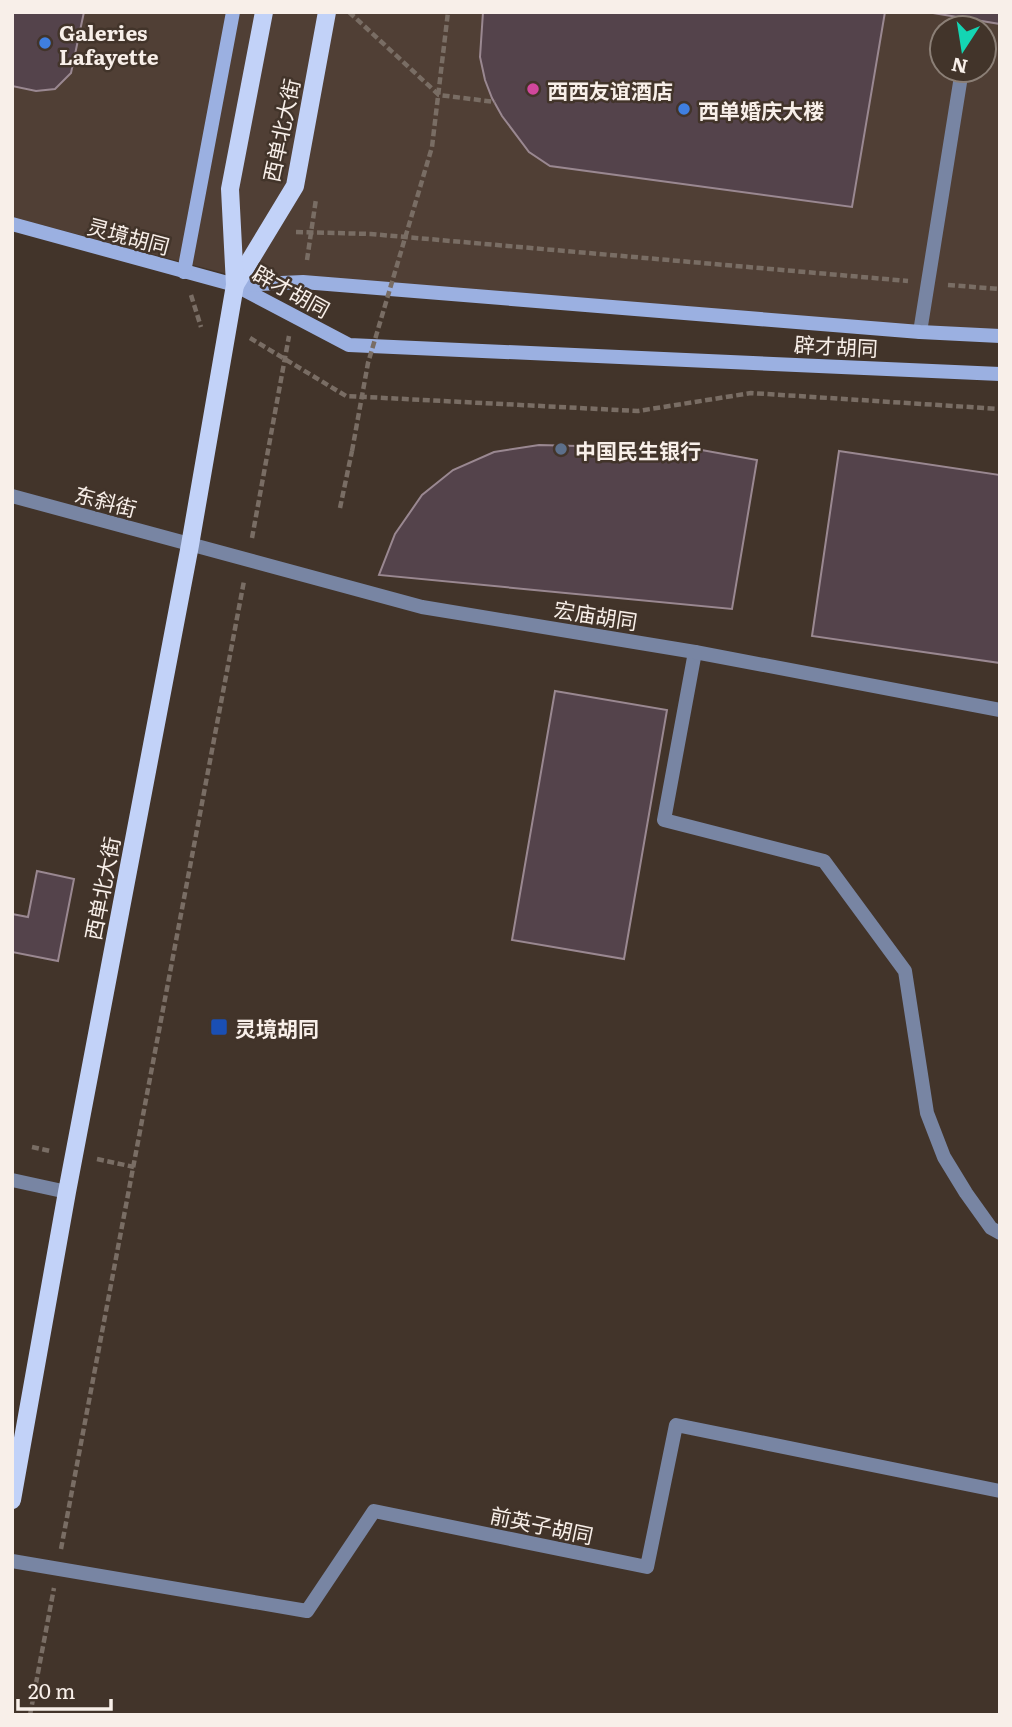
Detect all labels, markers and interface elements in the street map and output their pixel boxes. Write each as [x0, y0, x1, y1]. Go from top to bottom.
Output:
north arrow [928, 14, 998, 84]
place label: Galeries Lafayette [59, 16, 159, 71]
marker: Galeries Lafayette [37, 35, 53, 51]
text: N [948, 51, 970, 82]
place label: 西西友谊酒店 [547, 74, 673, 105]
street label: 西单北大街 [254, 75, 306, 185]
marker: 西西友谊酒店 [525, 81, 541, 97]
place label: 西单婚庆大楼 [698, 94, 824, 125]
marker: 西单婚庆大楼 [676, 101, 692, 117]
street label: 灵境胡同 [84, 209, 174, 261]
street label: 辟才胡同 [248, 256, 336, 324]
street label: 辟才胡同 [793, 327, 879, 363]
place label: 中国民生银行 [575, 434, 701, 465]
marker: 中国民生银行 [553, 441, 569, 457]
street label: 东斜街 [72, 477, 140, 523]
street label: 宏庙胡同 [552, 592, 640, 636]
street label: 西单北大街 [76, 834, 126, 942]
place label: 灵境胡同 [235, 1012, 319, 1043]
marker: 灵境胡同 [209, 1017, 229, 1037]
street label: 前英子胡同 [487, 1498, 597, 1550]
scale bar [18, 1668, 110, 1712]
text: 20 m [28, 1674, 75, 1705]

